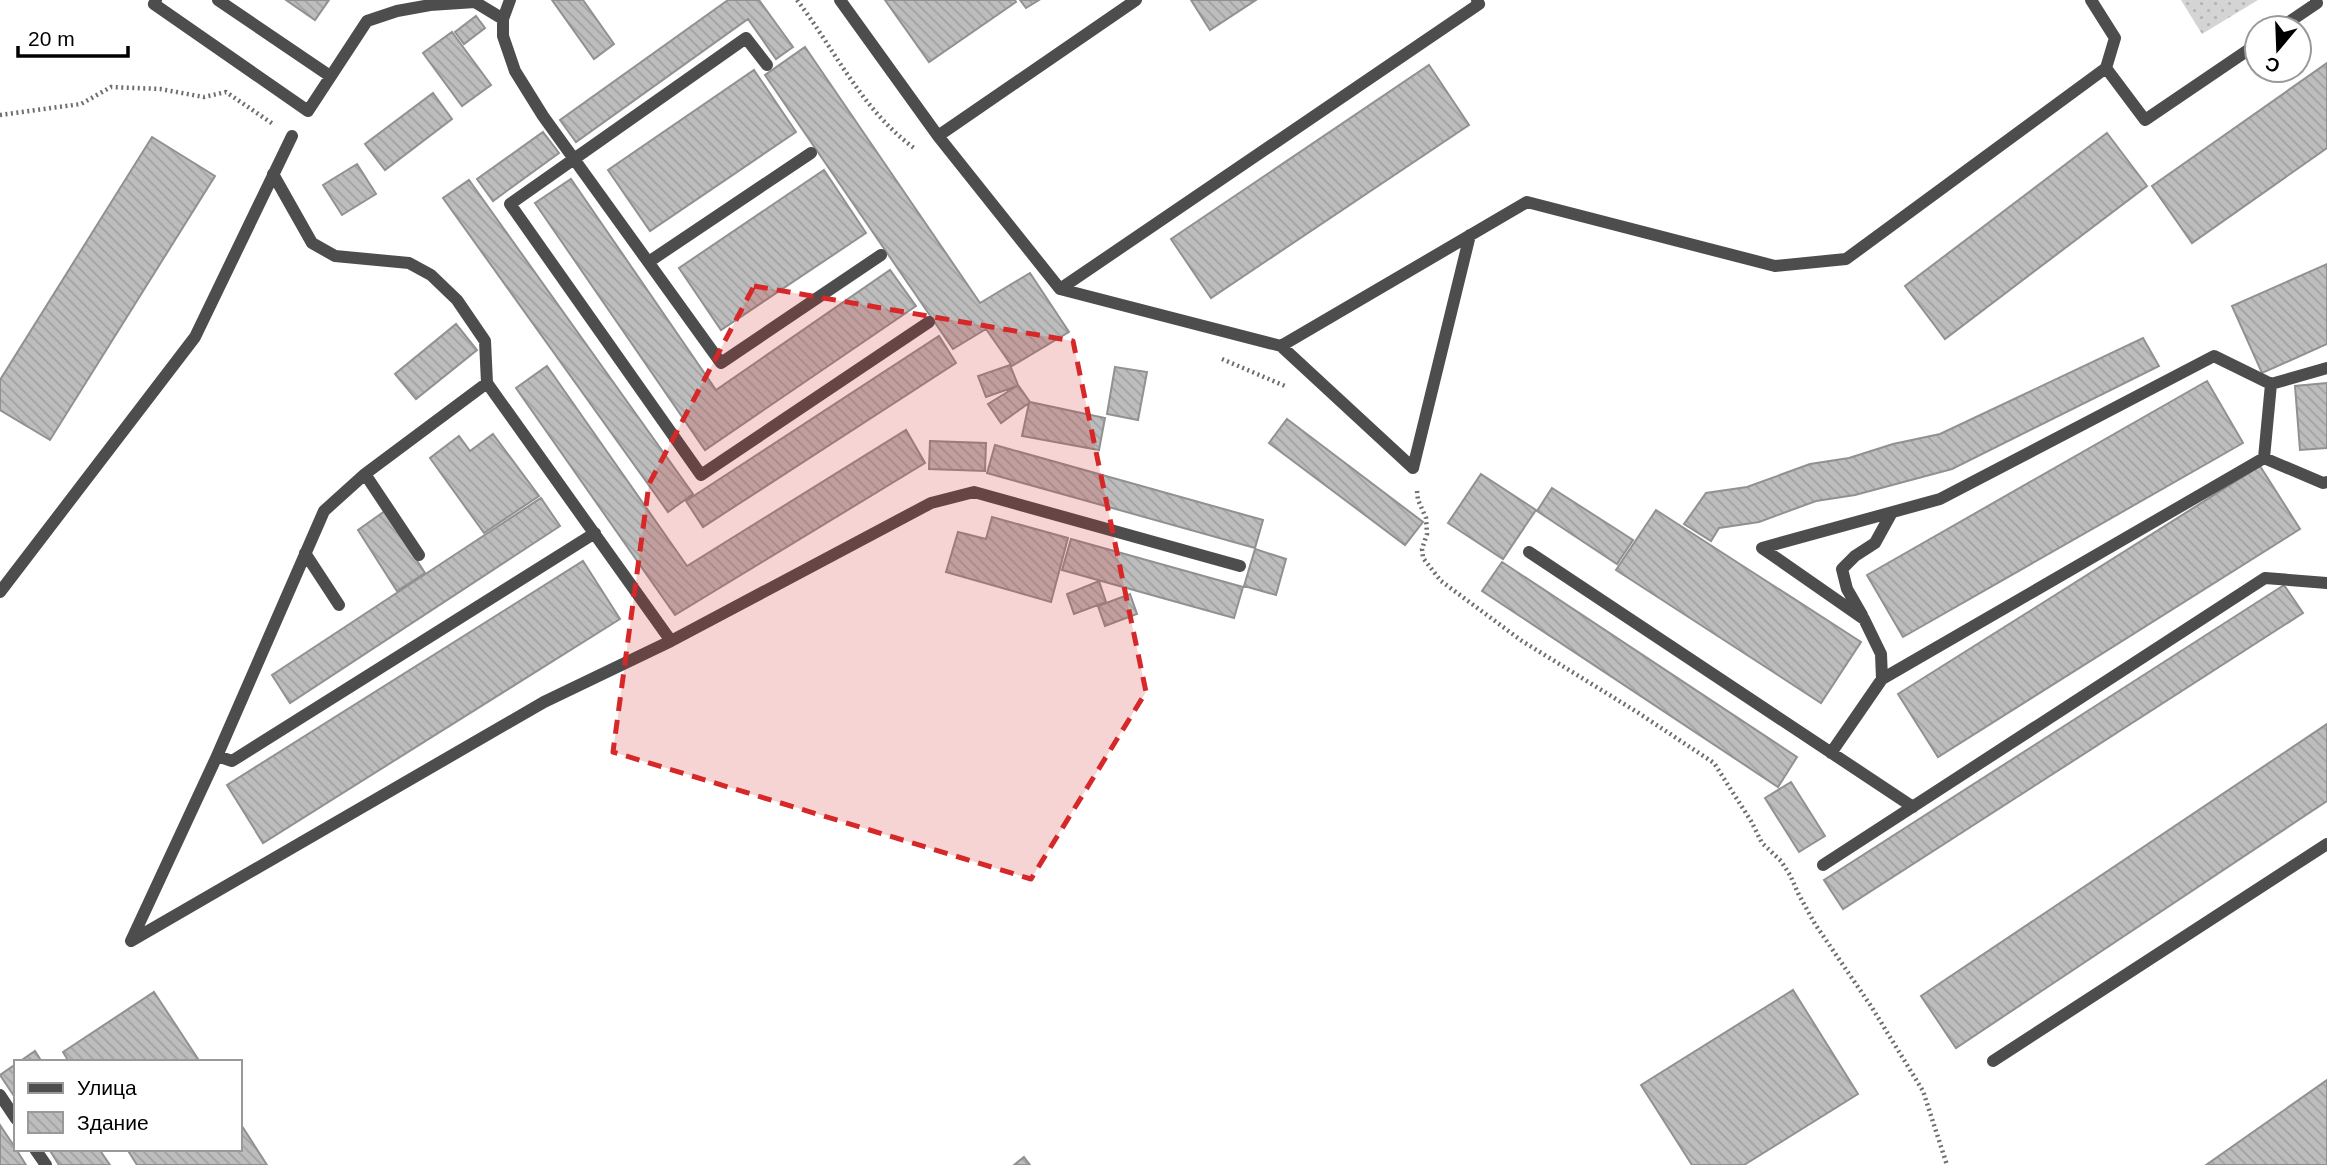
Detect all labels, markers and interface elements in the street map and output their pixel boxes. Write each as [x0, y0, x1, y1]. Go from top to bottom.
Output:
scale bar [18, 14, 128, 58]
north arrow [2243, 14, 2313, 84]
text: 20 m [28, 27, 75, 50]
text: С [2262, 52, 2283, 77]
legend [14, 1060, 242, 1151]
text: Улица [77, 1076, 137, 1099]
text: Здание [77, 1111, 149, 1134]

